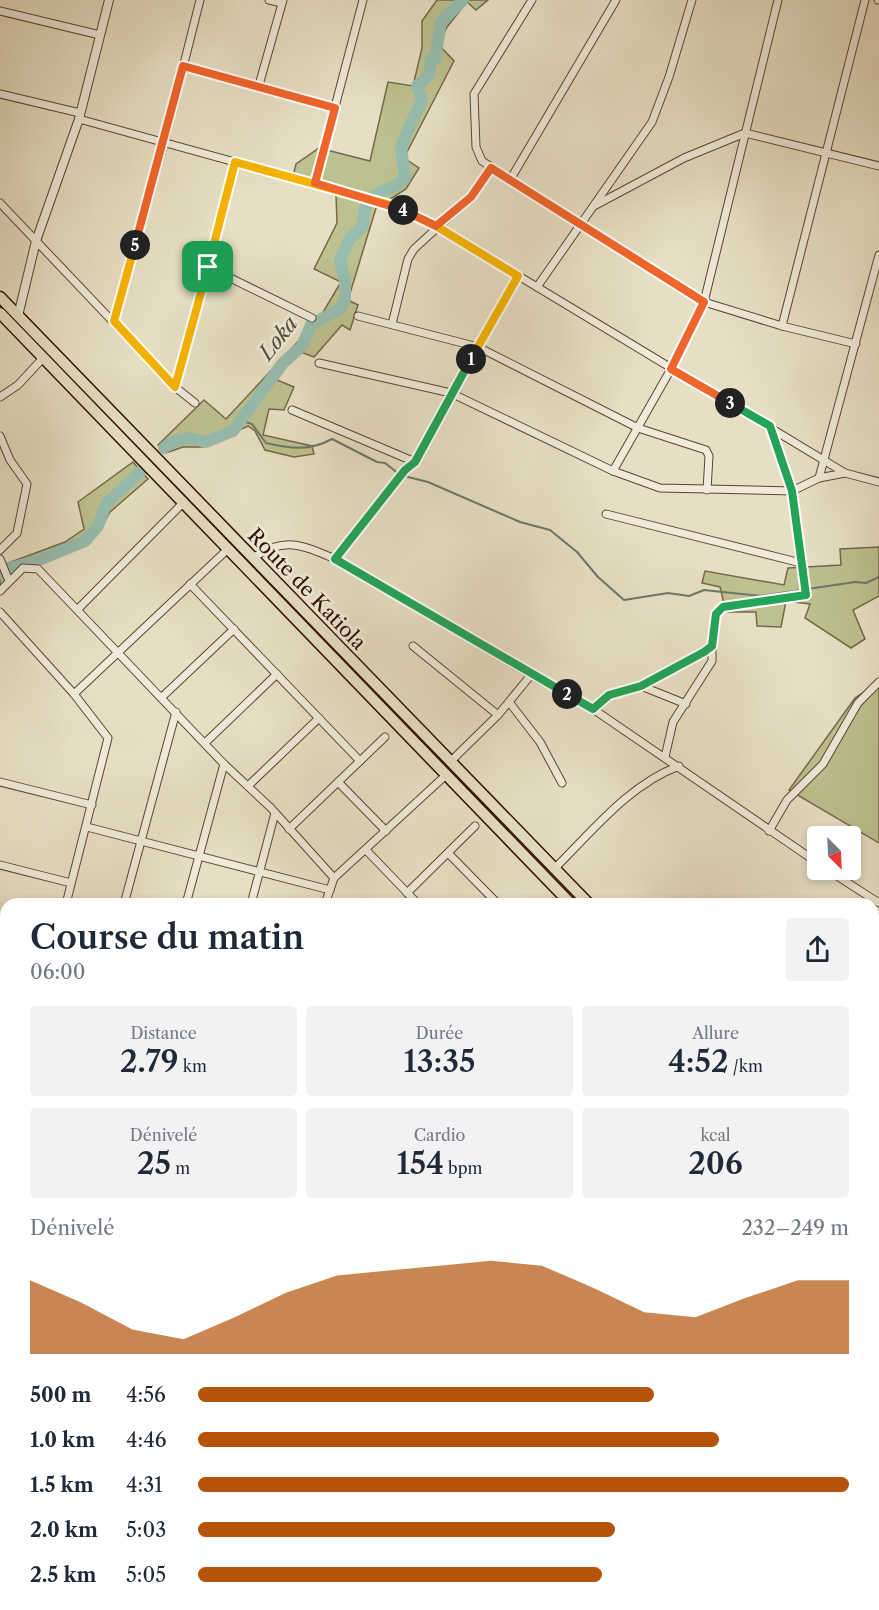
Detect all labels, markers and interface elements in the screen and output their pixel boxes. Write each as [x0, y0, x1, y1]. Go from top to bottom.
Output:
pin: 4 [388, 195, 418, 225]
text: 4 [398, 200, 408, 220]
pin: 5 [120, 230, 150, 260]
text: 5 [131, 235, 139, 255]
pin [182, 241, 233, 292]
icon: arrive [191, 250, 224, 283]
water label: Loka [252, 311, 303, 366]
pin: 1 [456, 344, 486, 374]
text: 1 [467, 349, 475, 369]
pin: 3 [715, 388, 745, 418]
text: 3 [725, 393, 735, 413]
street label: Route de Katiola [243, 523, 371, 655]
pin: 2 [552, 679, 582, 709]
text: 2 [562, 684, 572, 704]
north arrow [807, 826, 861, 880]
map controls [807, 826, 861, 880]
text: Course du matin [30, 917, 304, 958]
button: share [786, 918, 849, 981]
text: 06:00 [30, 960, 85, 984]
text: Distance [130, 1023, 197, 1043]
text: Durée [416, 1023, 463, 1043]
text: Allure [692, 1023, 739, 1043]
text: 2.79 [120, 1043, 179, 1080]
text: 13:35 [403, 1043, 476, 1080]
text: 4:52 [668, 1043, 729, 1080]
text: km [179, 1056, 207, 1076]
text: /km [729, 1056, 763, 1076]
text: Dénivelé [130, 1125, 197, 1145]
text: Cardio [414, 1125, 465, 1145]
text: kcal [700, 1125, 731, 1145]
text: 25 [137, 1145, 171, 1182]
text: 154 [397, 1145, 444, 1182]
text: 206 [688, 1145, 743, 1182]
text: m [171, 1158, 190, 1178]
text: bpm [444, 1158, 482, 1178]
text: Dénivelé [30, 1216, 114, 1240]
text: 232–249 m [741, 1216, 849, 1240]
text: 500 m [30, 1383, 91, 1407]
text: 4:56 [126, 1383, 166, 1407]
text: 1.0 km [30, 1428, 95, 1452]
text: 4:46 [126, 1428, 166, 1452]
text: 1.5 km [30, 1473, 94, 1497]
text: 4:31 [126, 1473, 163, 1497]
text: 2.0 km [30, 1518, 98, 1542]
text: 5:03 [126, 1518, 166, 1542]
text: 2.5 km [30, 1563, 97, 1587]
text: 5:05 [126, 1563, 166, 1587]

